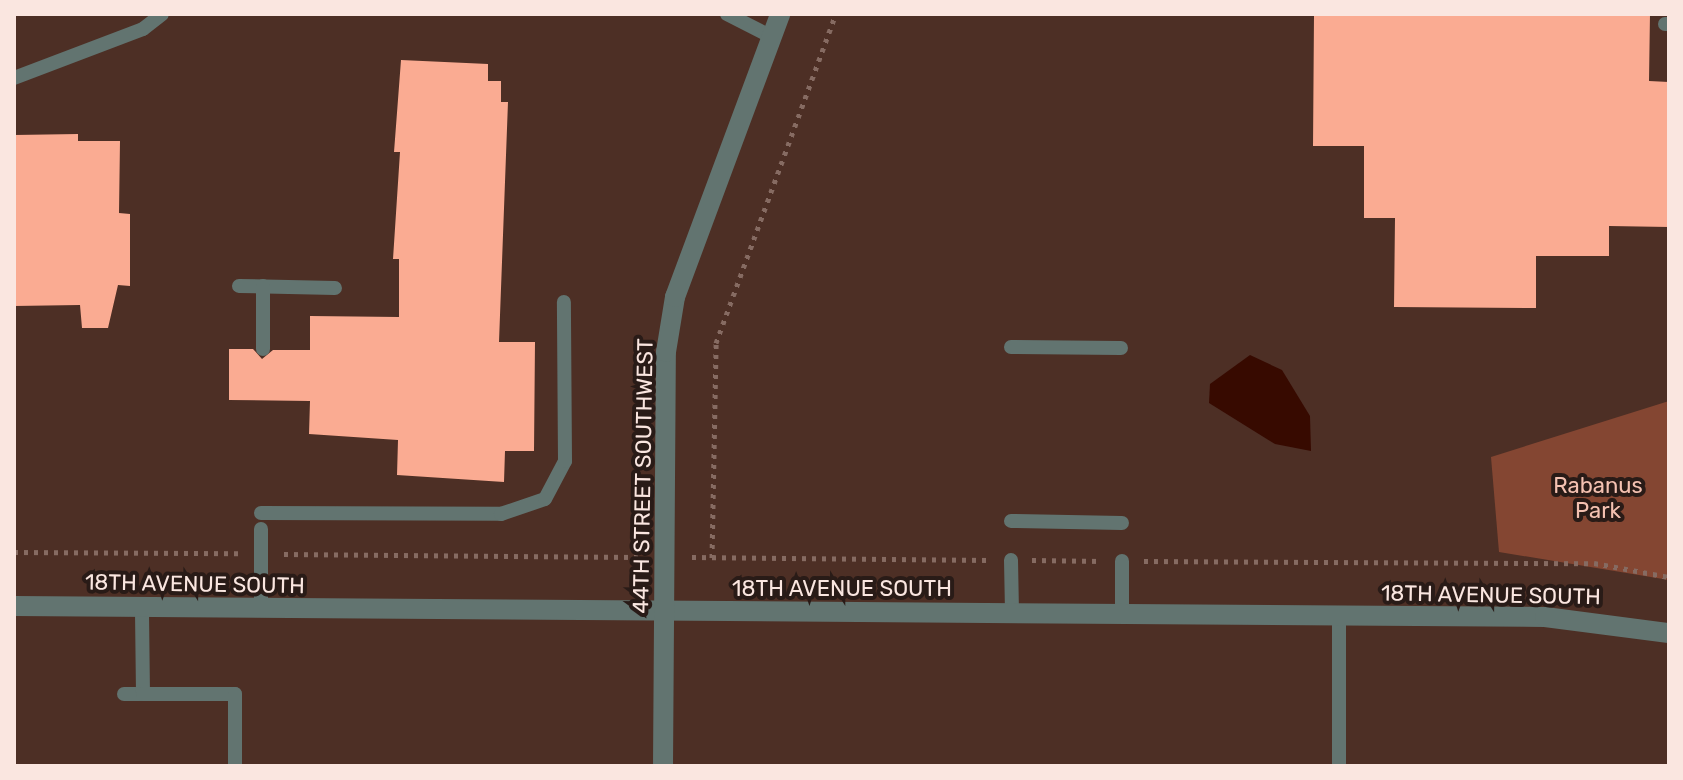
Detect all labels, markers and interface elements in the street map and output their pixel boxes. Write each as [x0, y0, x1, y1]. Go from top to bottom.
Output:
street label: 44TH STREET SOUTHWEST [627, 338, 659, 614]
park label: Rabanus Park [1553, 472, 1643, 524]
street label: 18TH AVENUE SOUTH [85, 569, 305, 599]
street label: 18TH AVENUE SOUTH [732, 576, 952, 602]
street label: 18TH AVENUE SOUTH [1381, 580, 1601, 610]

